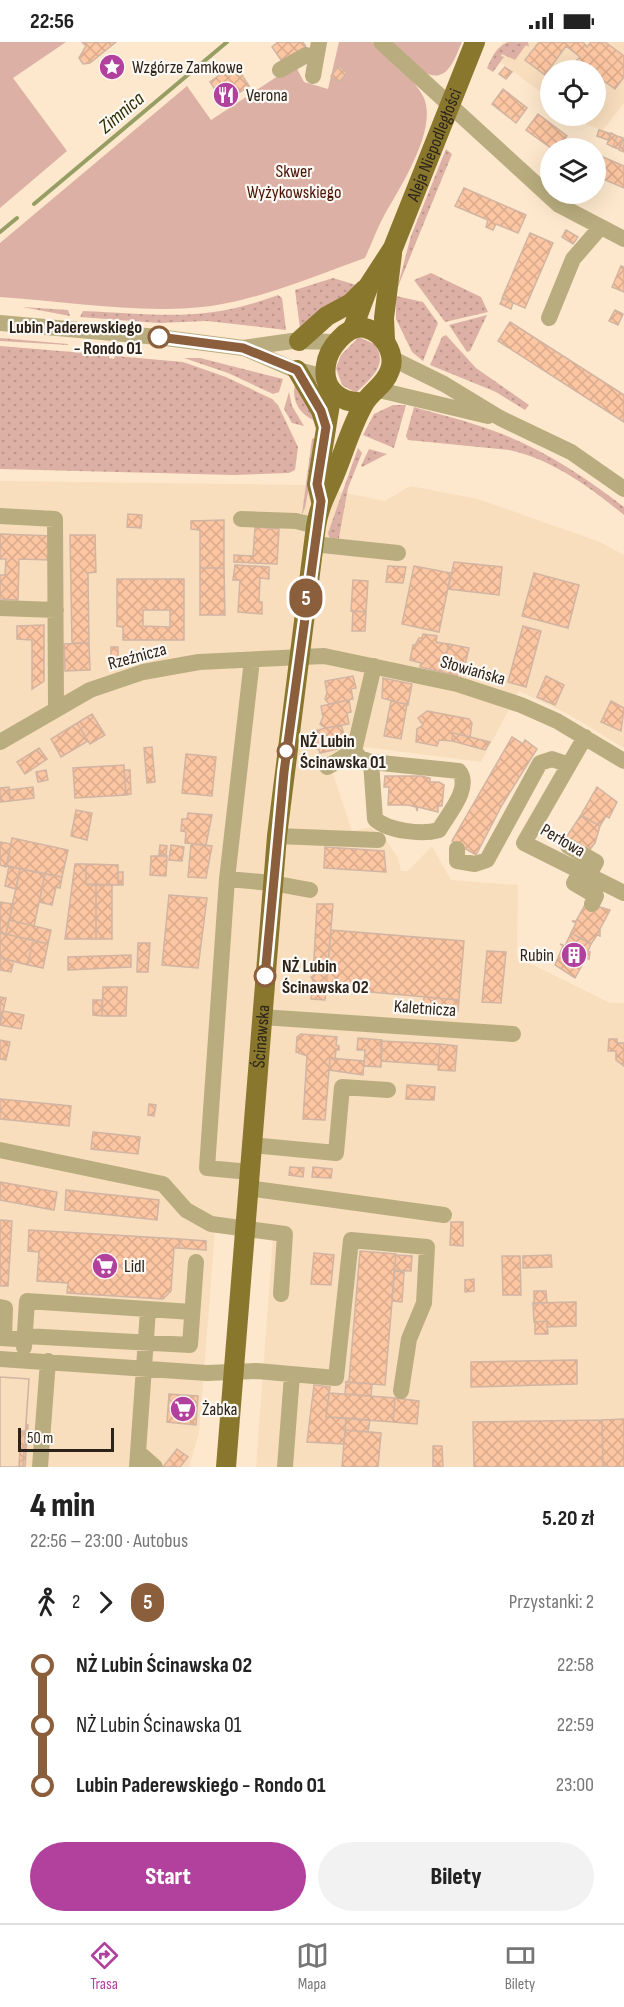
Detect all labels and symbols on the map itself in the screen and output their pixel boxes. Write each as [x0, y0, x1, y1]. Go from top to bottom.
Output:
place icon: Wzgórze Zamkowe [97, 52, 127, 82]
place label: Wzgórze Zamkowe [132, 57, 243, 78]
restaurant icon: Verona [211, 80, 241, 110]
place label: Verona [246, 85, 288, 106]
street label: Aleja Niepodległości [402, 86, 466, 205]
water label: Zimnica [93, 87, 149, 139]
park label: Skwer Wyżykowskiego [247, 161, 341, 203]
place label: Lubin Paderewskiego - Rondo 01 [9, 317, 142, 359]
marker: Lubin Paderewskiego - Rondo 01 [148, 326, 170, 348]
line badge: 5 [286, 578, 326, 618]
street label: Rzeźnicza [106, 639, 169, 674]
street label: Słowiańska [438, 651, 508, 690]
place label: NŻ Lubin Ścinawska 01 [300, 731, 386, 773]
marker: NŻ Lubin Ścinawska 01 [277, 742, 295, 760]
street label: Perłowa [537, 819, 589, 862]
building icon: Rubin [559, 940, 589, 970]
place label: Rubin [520, 945, 554, 966]
place label: NŻ Lubin Ścinawska 02 [282, 956, 369, 998]
marker: NŻ Lubin Ścinawska 02 [254, 965, 276, 987]
street label: Kaletnicza [393, 996, 457, 1021]
street label: Ścinawska [248, 1004, 274, 1069]
supermarket icon: Lidl [90, 1251, 120, 1281]
place label: Lidl [124, 1256, 145, 1277]
supermarket icon: Żabka [168, 1394, 198, 1424]
place label: Żabka [202, 1399, 238, 1420]
scale bar [18, 1425, 114, 1452]

